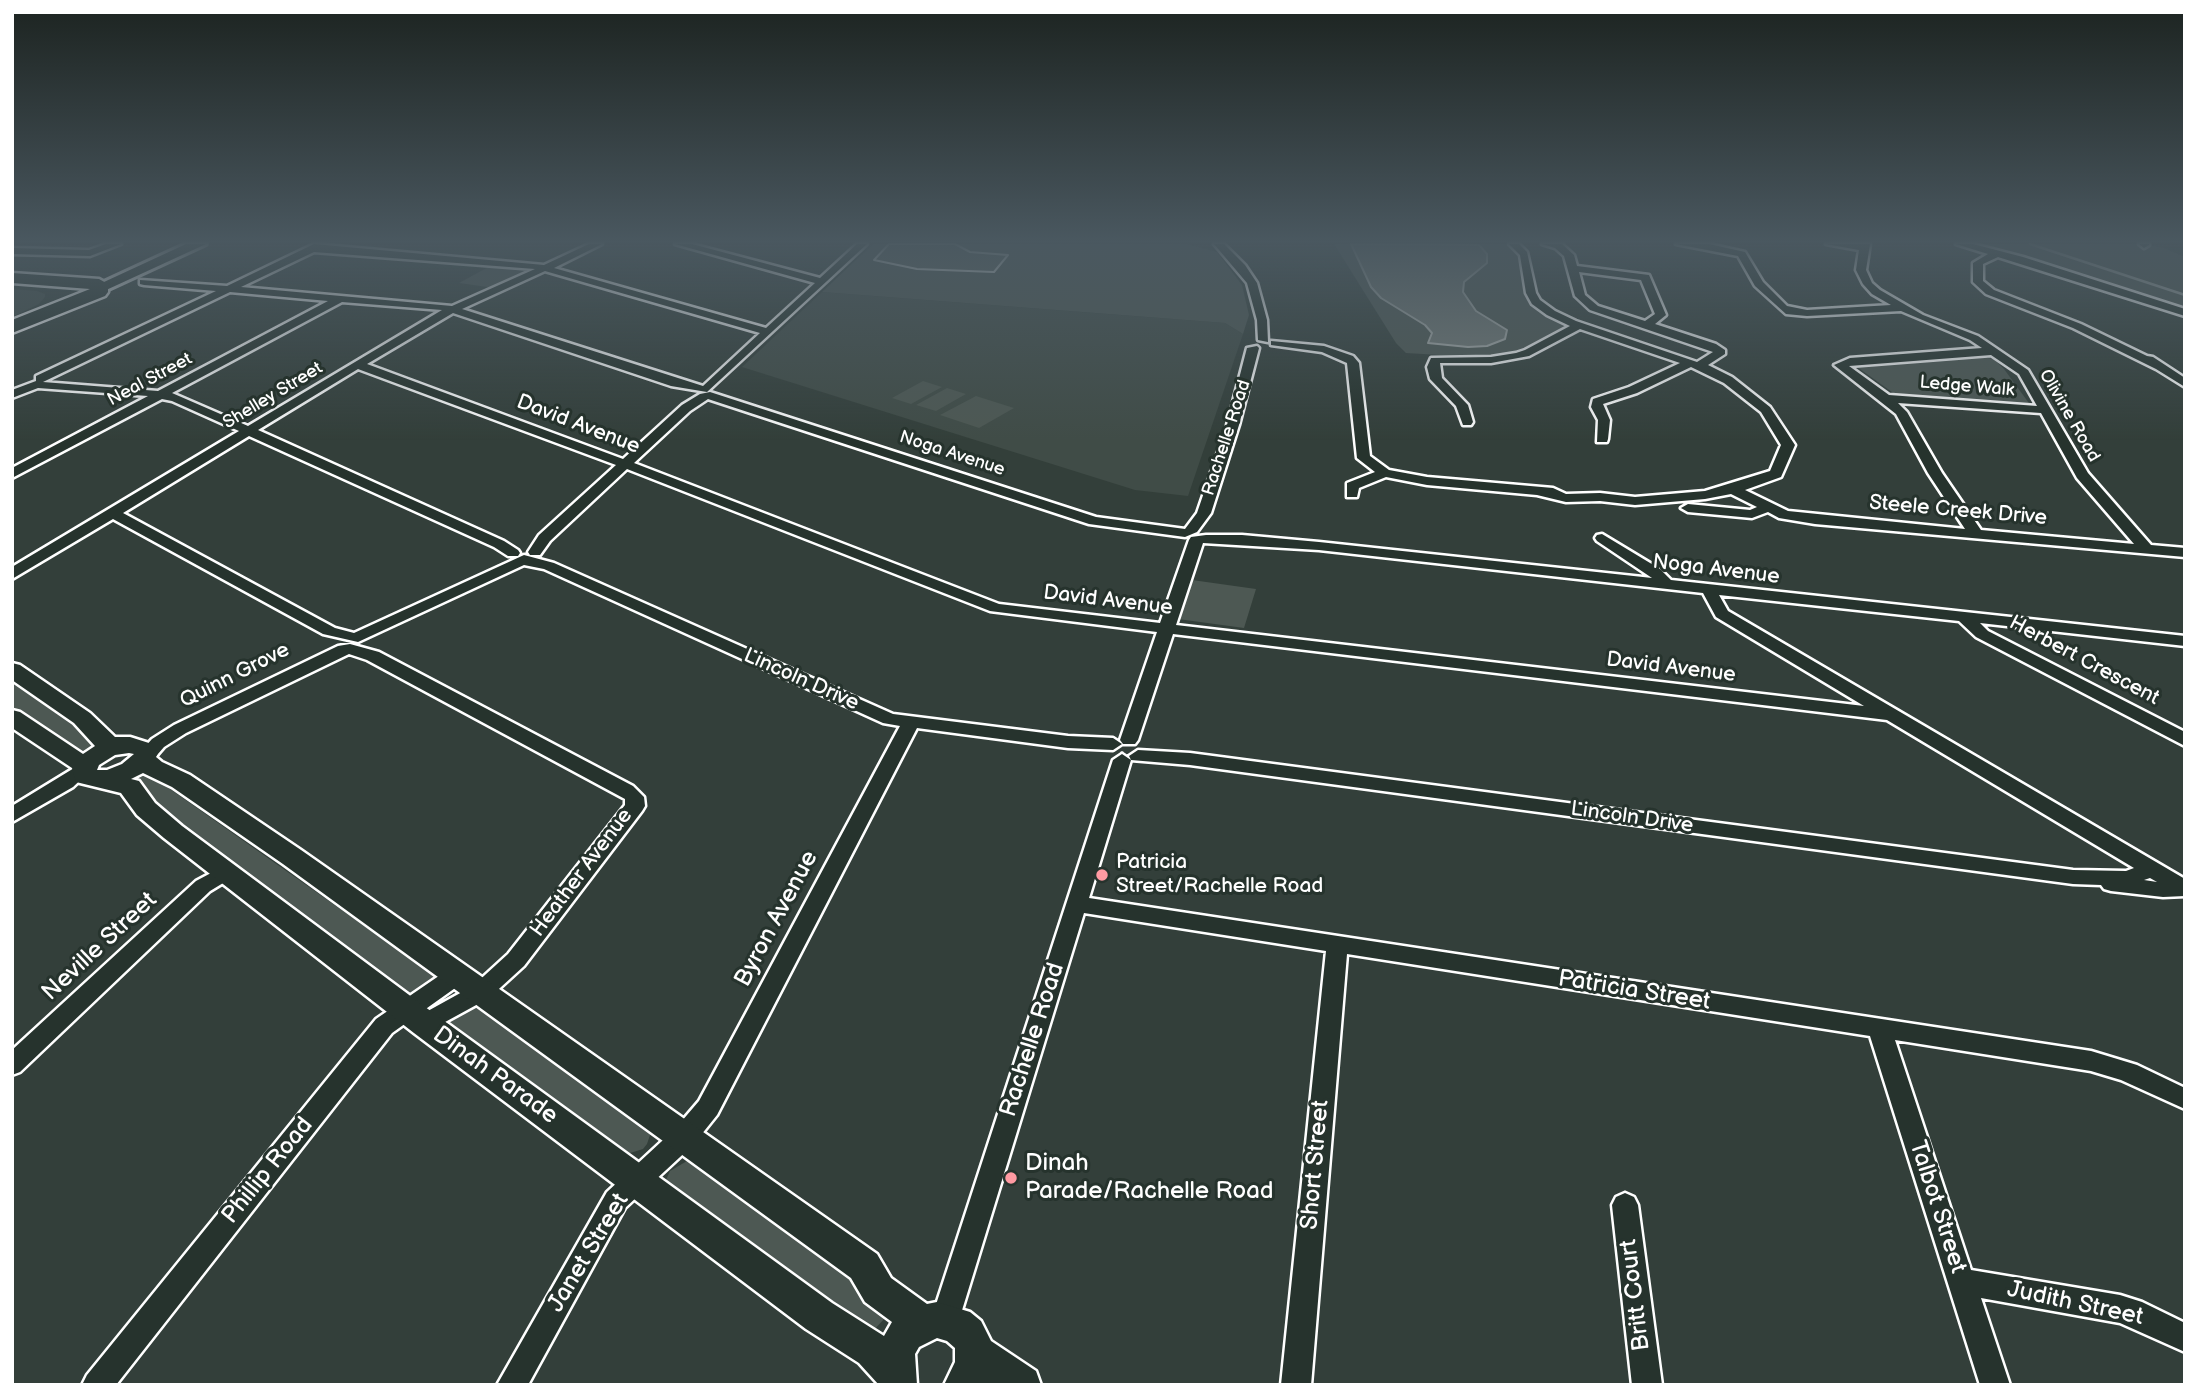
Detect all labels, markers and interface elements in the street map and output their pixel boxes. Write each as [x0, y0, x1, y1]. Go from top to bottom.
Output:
street label: Neal Street [104, 349, 196, 411]
street label: Shelley Street [219, 358, 327, 434]
street label: Olivine Road [2034, 366, 2104, 466]
street label: Ledge Walk [1919, 372, 2015, 402]
street label: Rachelle Road [1198, 378, 1256, 498]
street label: David Avenue [513, 390, 643, 460]
street label: Noga Avenue [897, 427, 1007, 481]
street label: Steele Creek Drive [1868, 491, 2048, 531]
street label: Noga Avenue [1651, 550, 1781, 590]
street label: David Avenue [1042, 581, 1174, 621]
street label: Herbert Crescent [2005, 611, 2163, 711]
street label: Quinn Grove [176, 638, 294, 714]
street label: Lincoln Drive [739, 643, 863, 717]
street label: David Avenue [1605, 648, 1737, 688]
street label: Lincoln Drive [1569, 797, 1695, 839]
street label: Heather Avenue [526, 804, 638, 942]
street label: Byron Avenue [729, 846, 825, 992]
place label: Patricia Street/Rachelle Road [1116, 850, 1323, 900]
marker: Patricia Street/Rachelle Road [1094, 867, 1110, 883]
street label: Neville Street [37, 887, 163, 1007]
street label: Rachelle Road [995, 959, 1071, 1121]
street label: Patricia Street [1556, 965, 1712, 1017]
street label: Dinah Parade [427, 1021, 563, 1131]
street label: Short Street [1296, 1099, 1336, 1231]
street label: Phillip Road [216, 1112, 320, 1230]
street label: Talbot Street [1902, 1137, 1972, 1277]
place label: Dinah Parade/Rachelle Road [1025, 1150, 1274, 1206]
marker: Dinah Parade/Rachelle Road [1003, 1170, 1019, 1186]
street label: Janet Street [542, 1189, 636, 1317]
street label: Britt Court [1615, 1238, 1657, 1352]
street label: Judith Street [2004, 1276, 2146, 1332]

